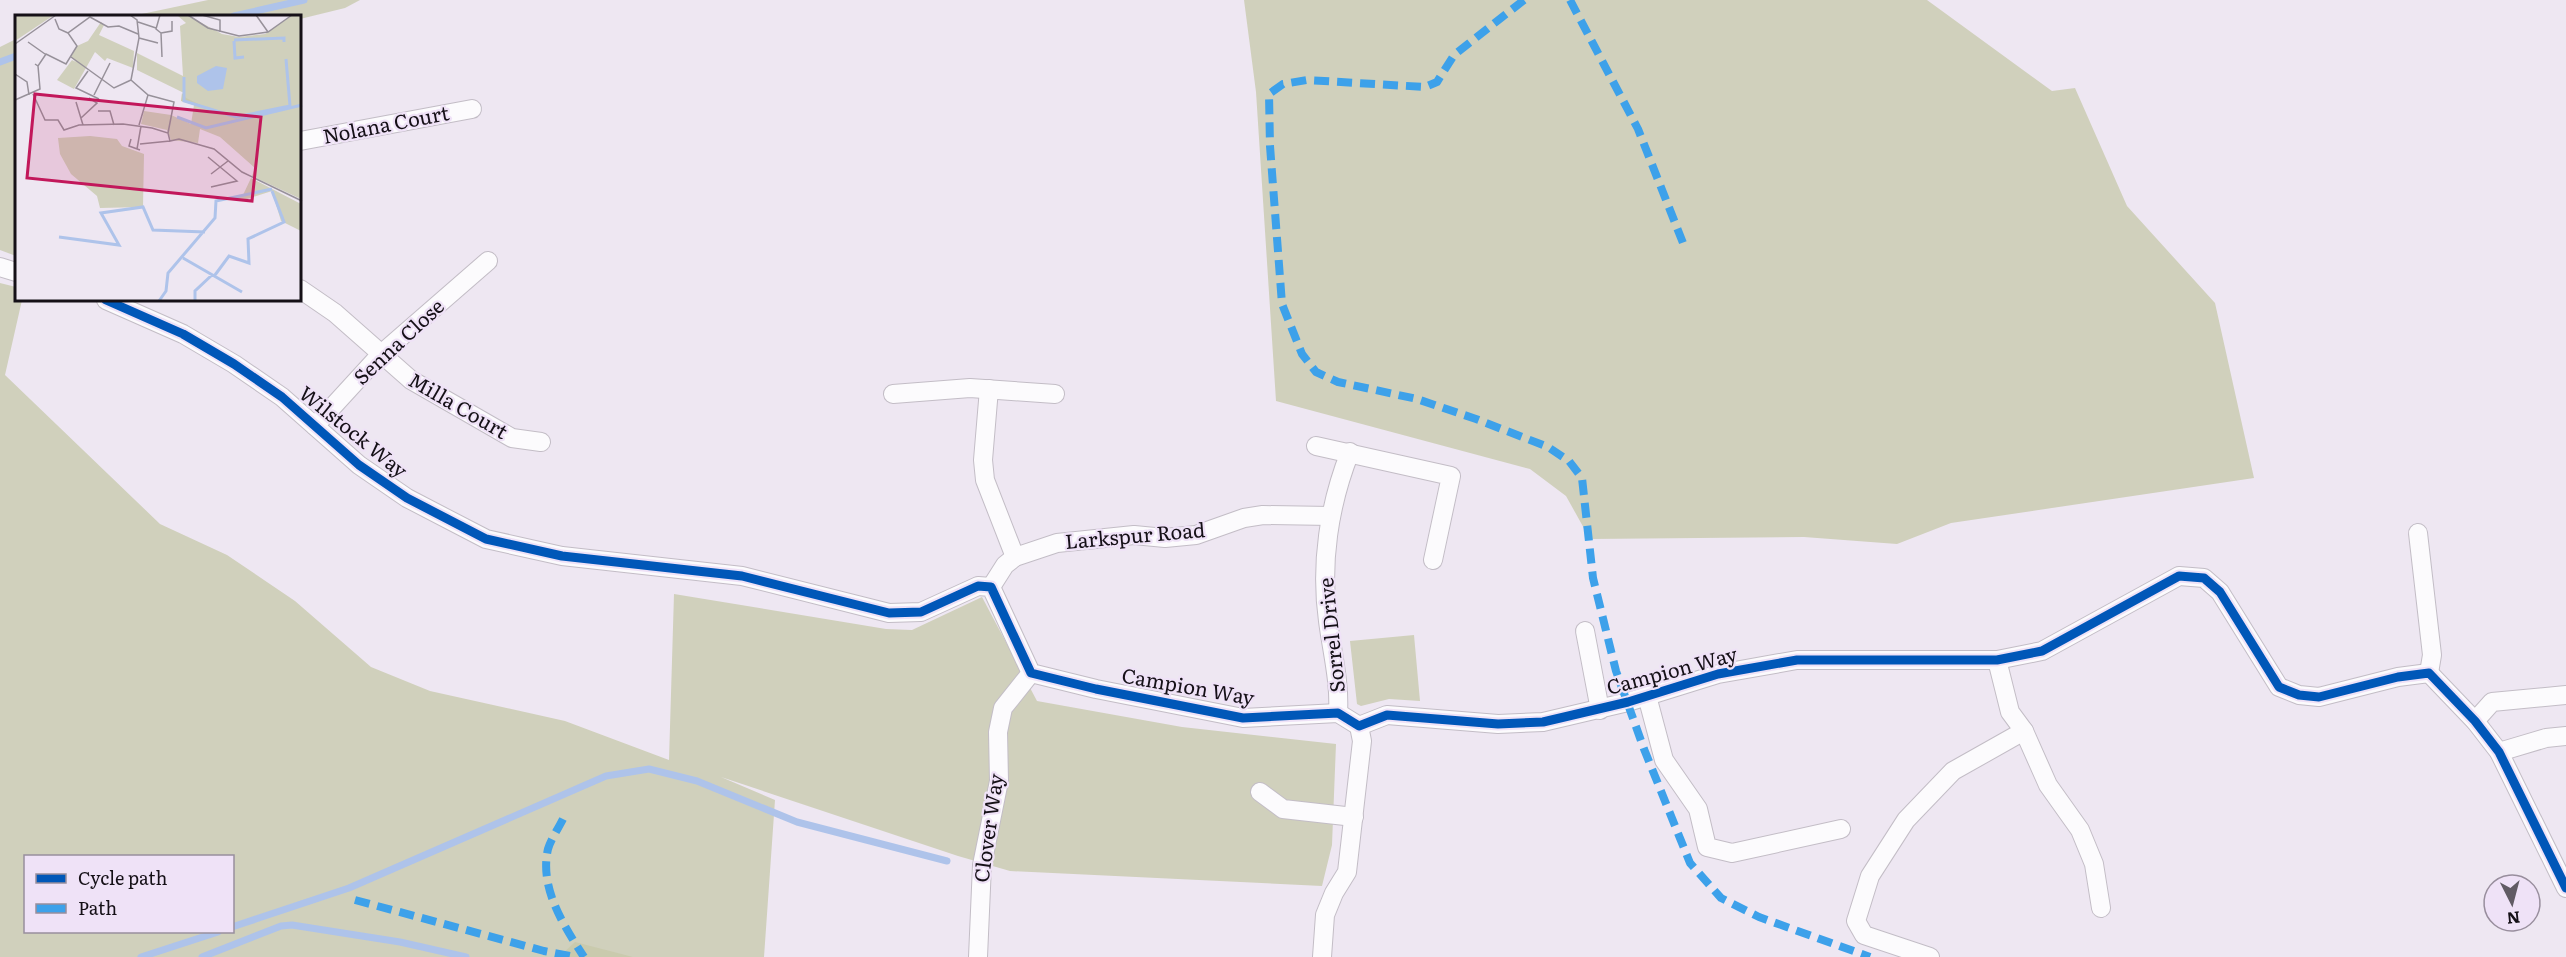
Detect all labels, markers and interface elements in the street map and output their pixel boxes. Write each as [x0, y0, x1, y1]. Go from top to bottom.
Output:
inset map [15, 15, 302, 302]
street label: Nolana Court [320, 96, 451, 150]
street label: Senna Close [346, 291, 450, 390]
street label: Milla Court [404, 364, 514, 445]
street label: Wilstock Way [293, 377, 415, 484]
street label: Larkspur Road [1064, 513, 1206, 555]
street label: Sorrel Drive [1309, 576, 1351, 694]
street label: Campion Way [1603, 637, 1741, 701]
street label: Campion Way [1120, 659, 1257, 712]
street label: Clover Way [965, 771, 1010, 884]
legend [24, 855, 234, 933]
text: Cycle path [78, 864, 167, 891]
north arrow [2482, 873, 2542, 933]
text: Path [78, 894, 117, 921]
text: N [2506, 906, 2522, 932]

